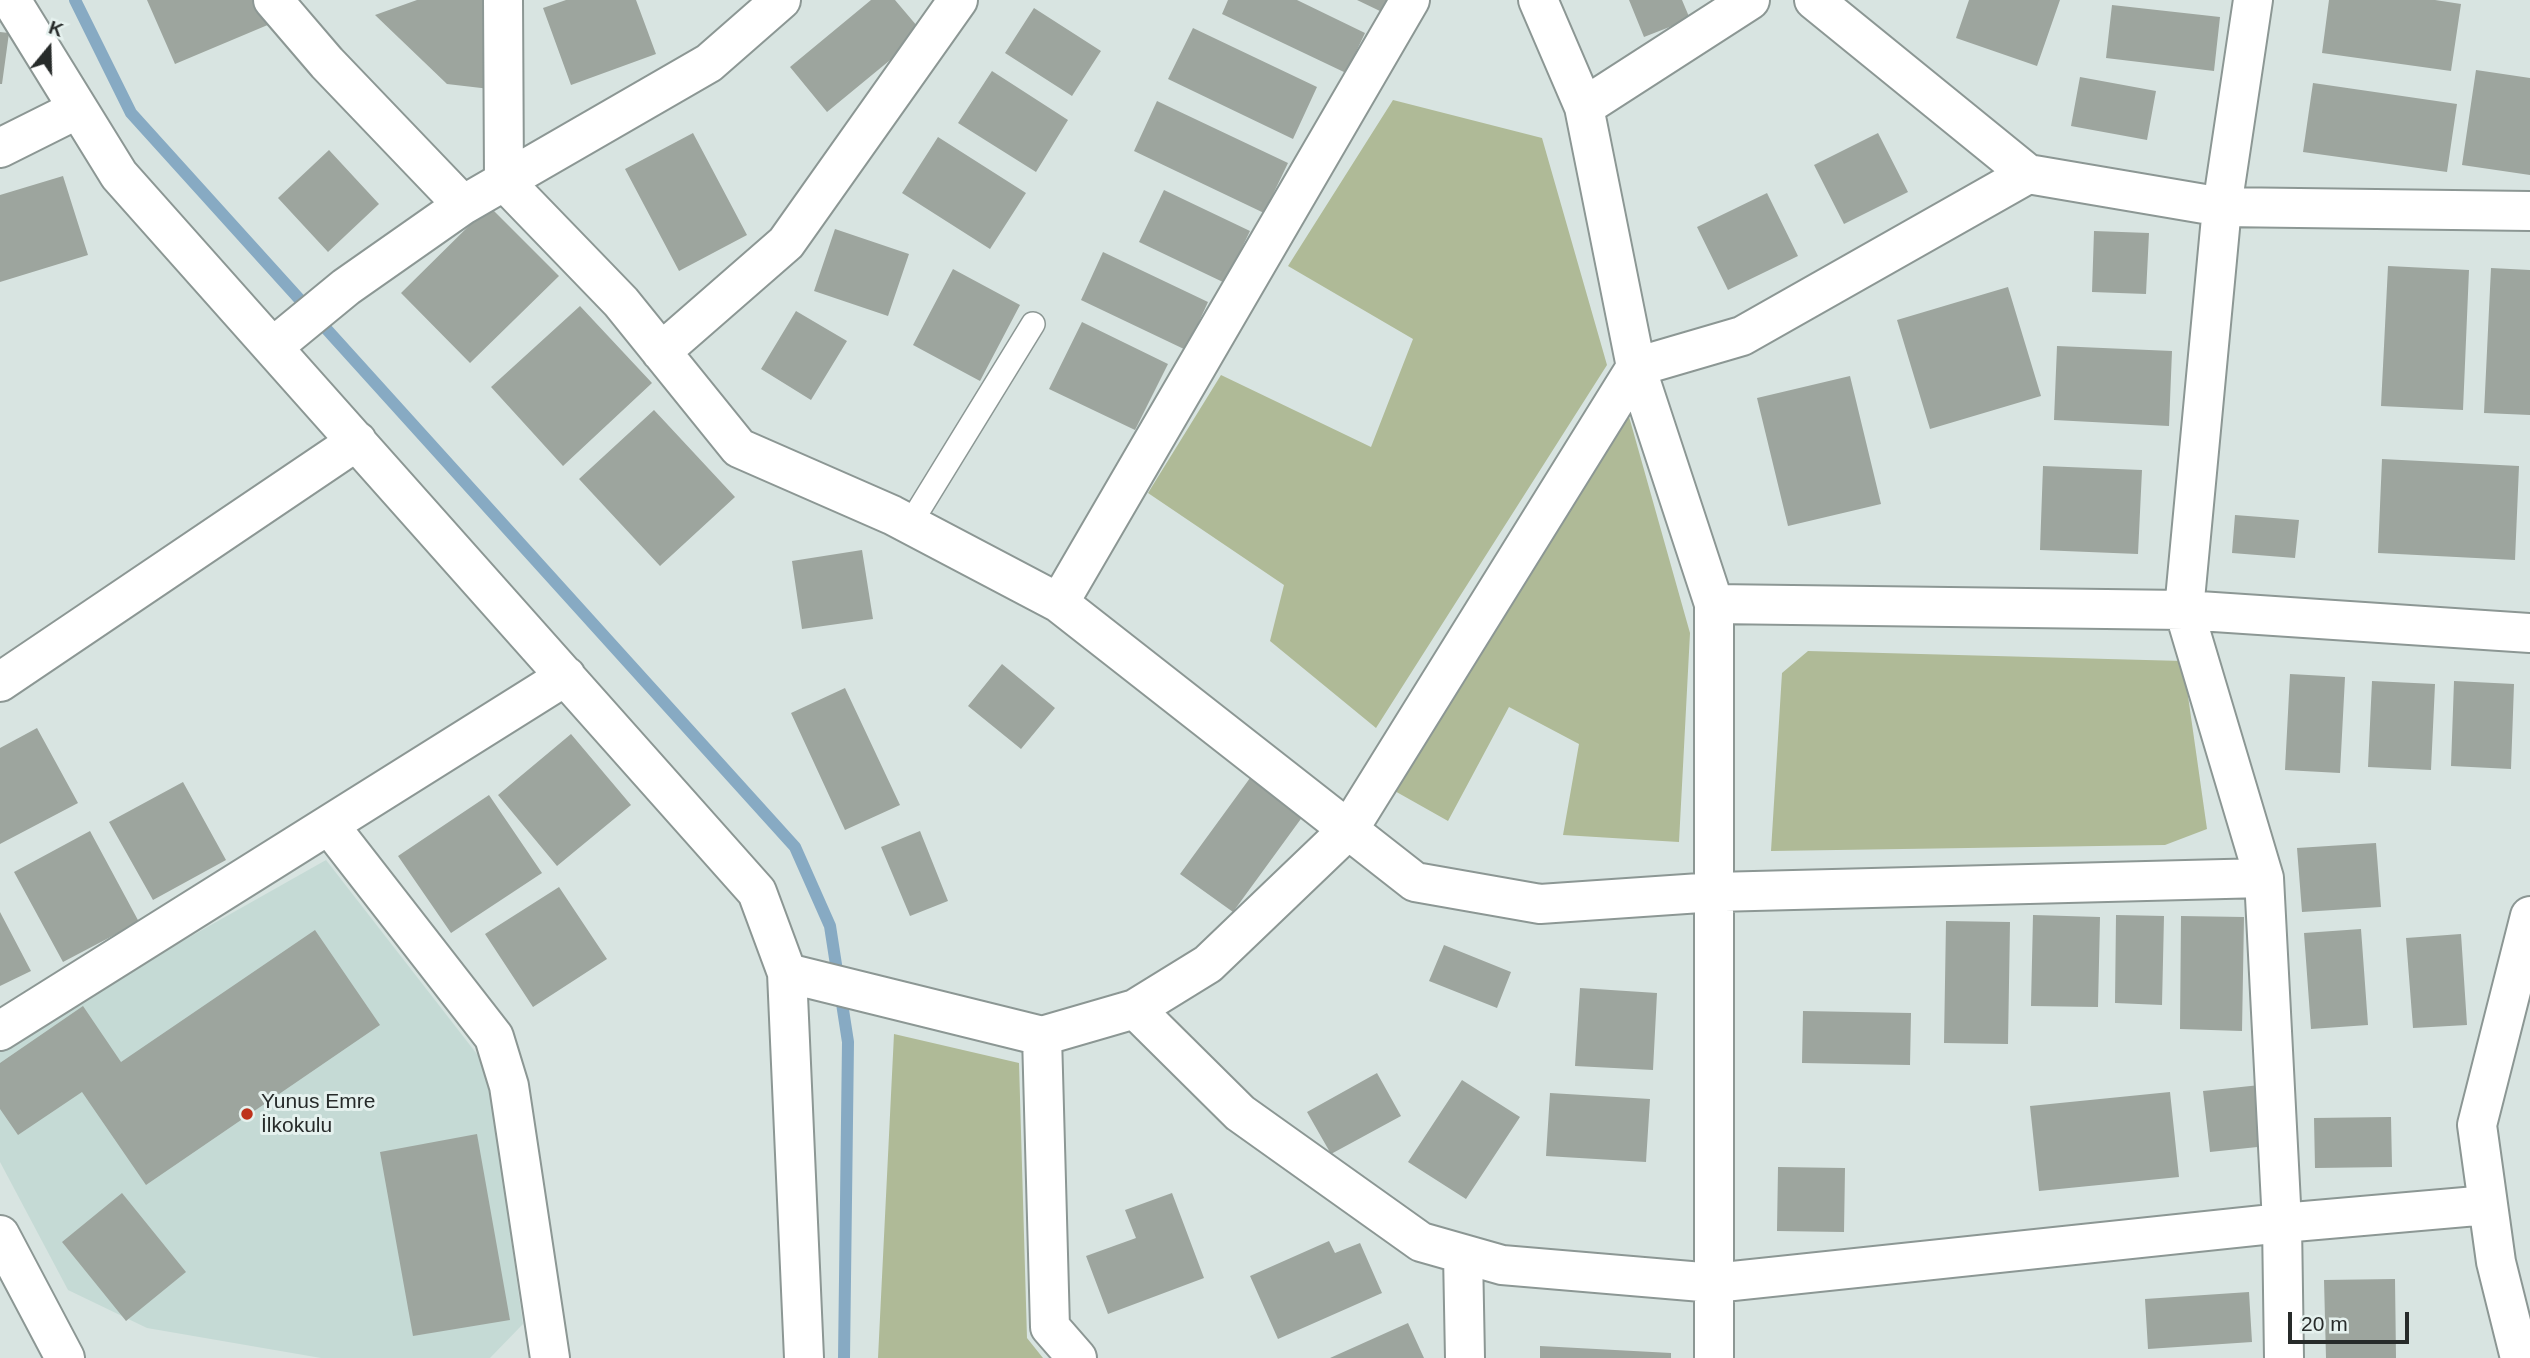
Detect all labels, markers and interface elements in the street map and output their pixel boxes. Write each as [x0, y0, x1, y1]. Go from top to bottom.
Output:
north arrow [14, 14, 84, 84]
text: K [46, 17, 66, 41]
place label: Yunus Emre İlkokulu [261, 1089, 375, 1139]
marker: Yunus Emre İlkokulu [239, 1106, 255, 1122]
scale bar [2292, 1298, 2413, 1342]
text: 20 m [2301, 1312, 2348, 1335]

